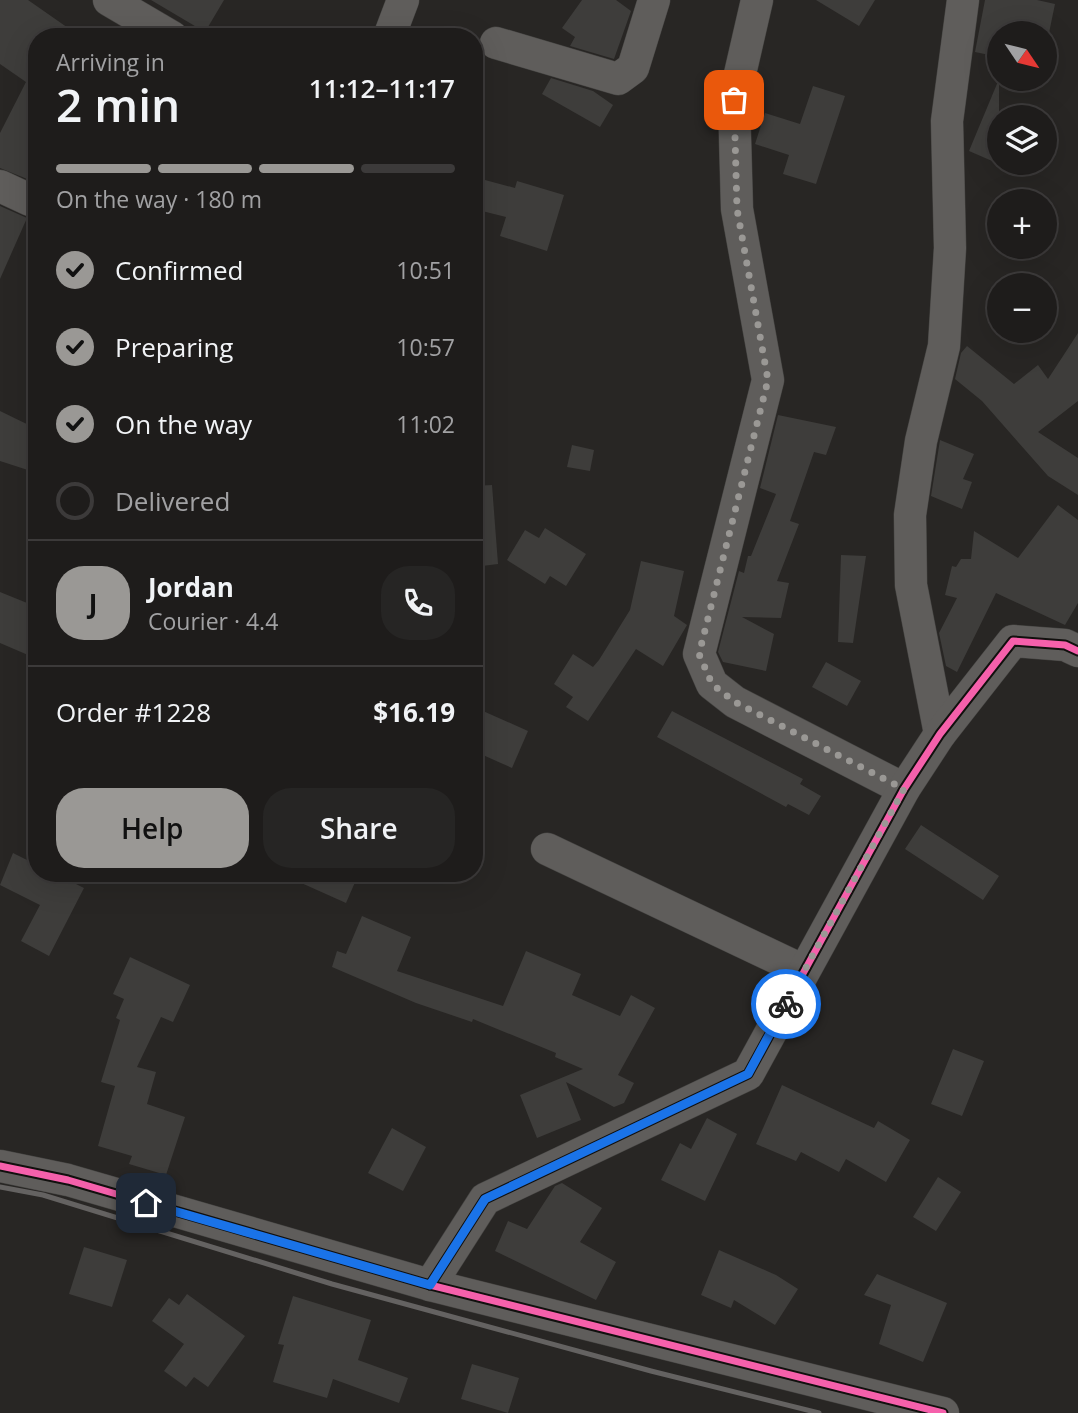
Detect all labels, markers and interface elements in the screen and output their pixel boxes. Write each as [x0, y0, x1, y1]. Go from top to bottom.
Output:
north arrow [987, 21, 1057, 91]
map controls [987, 21, 1057, 343]
text: Arriving in [56, 46, 165, 78]
text: 11:12–11:17 [309, 70, 455, 106]
pin [704, 70, 764, 130]
text: 2 min [56, 73, 180, 135]
icon: bag [715, 81, 753, 119]
button: layers [987, 105, 1057, 175]
text: On the way · 180 m [56, 183, 262, 215]
button: + [987, 189, 1057, 259]
icon: check [56, 251, 94, 289]
text: Confirmed [115, 252, 243, 288]
text: 10:51 [396, 254, 455, 286]
button: − [987, 273, 1057, 343]
icon: check [56, 328, 94, 366]
text: Preparing [115, 329, 233, 365]
text: 10:57 [396, 331, 455, 363]
icon: check [56, 405, 94, 443]
text: On the way [115, 406, 252, 442]
text: 11:02 [396, 408, 455, 440]
text: Delivered [115, 483, 230, 519]
button: phone [381, 566, 455, 640]
text: Jordan [148, 569, 234, 605]
text: J [89, 585, 97, 621]
text: Courier · 4.4 [148, 605, 278, 637]
text: Order #1228 [56, 694, 211, 730]
text: $16.19 [373, 694, 455, 730]
button: Help [56, 788, 249, 868]
button: Share [263, 788, 455, 868]
courier [751, 969, 821, 1039]
icon: bike [767, 985, 805, 1023]
pin [116, 1173, 176, 1233]
icon: home [127, 1184, 165, 1222]

